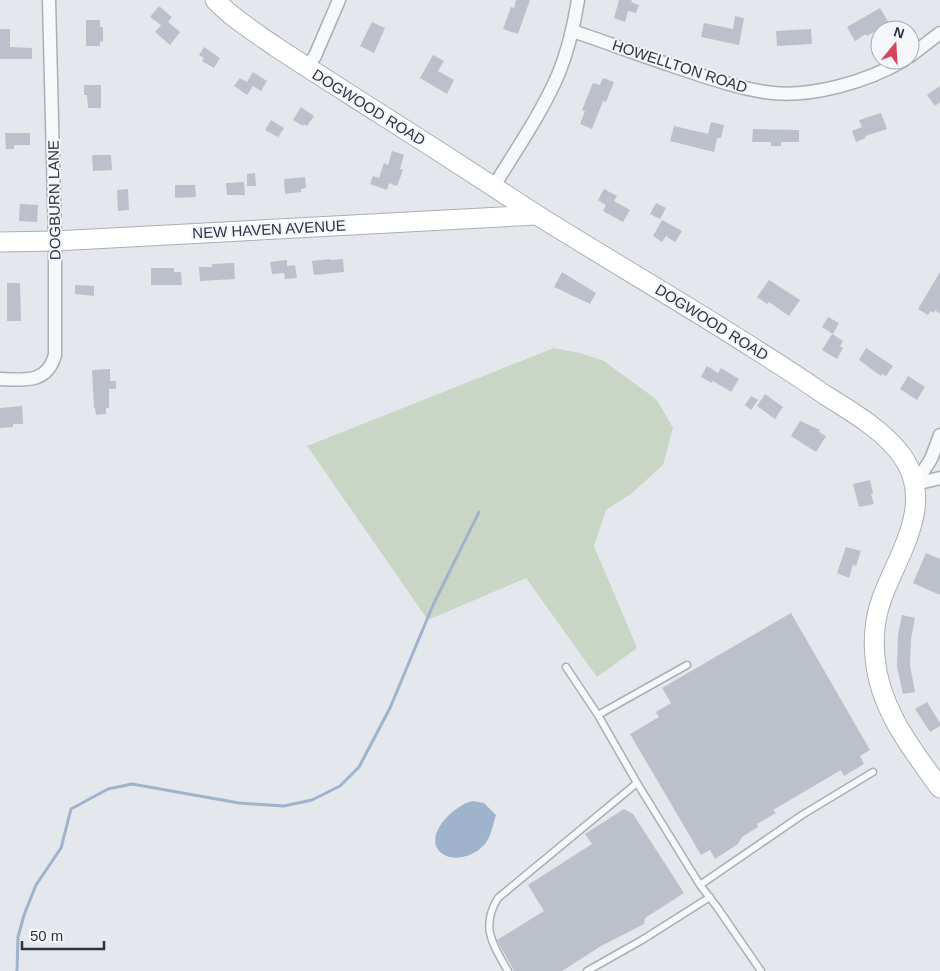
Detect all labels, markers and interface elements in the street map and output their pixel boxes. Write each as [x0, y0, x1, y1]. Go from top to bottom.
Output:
north arrow [870, 20, 920, 70]
text: N [892, 23, 906, 42]
street label: HOWELLTON ROAD [610, 36, 750, 96]
street label: DOGWOOD ROAD [309, 65, 429, 149]
street label: DOGBURN LANE [44, 140, 64, 260]
street label: NEW HAVEN AVENUE [192, 216, 346, 242]
street label: DOGWOOD ROAD [652, 280, 772, 364]
scale bar [22, 918, 105, 950]
text: 50 m [30, 927, 63, 944]

